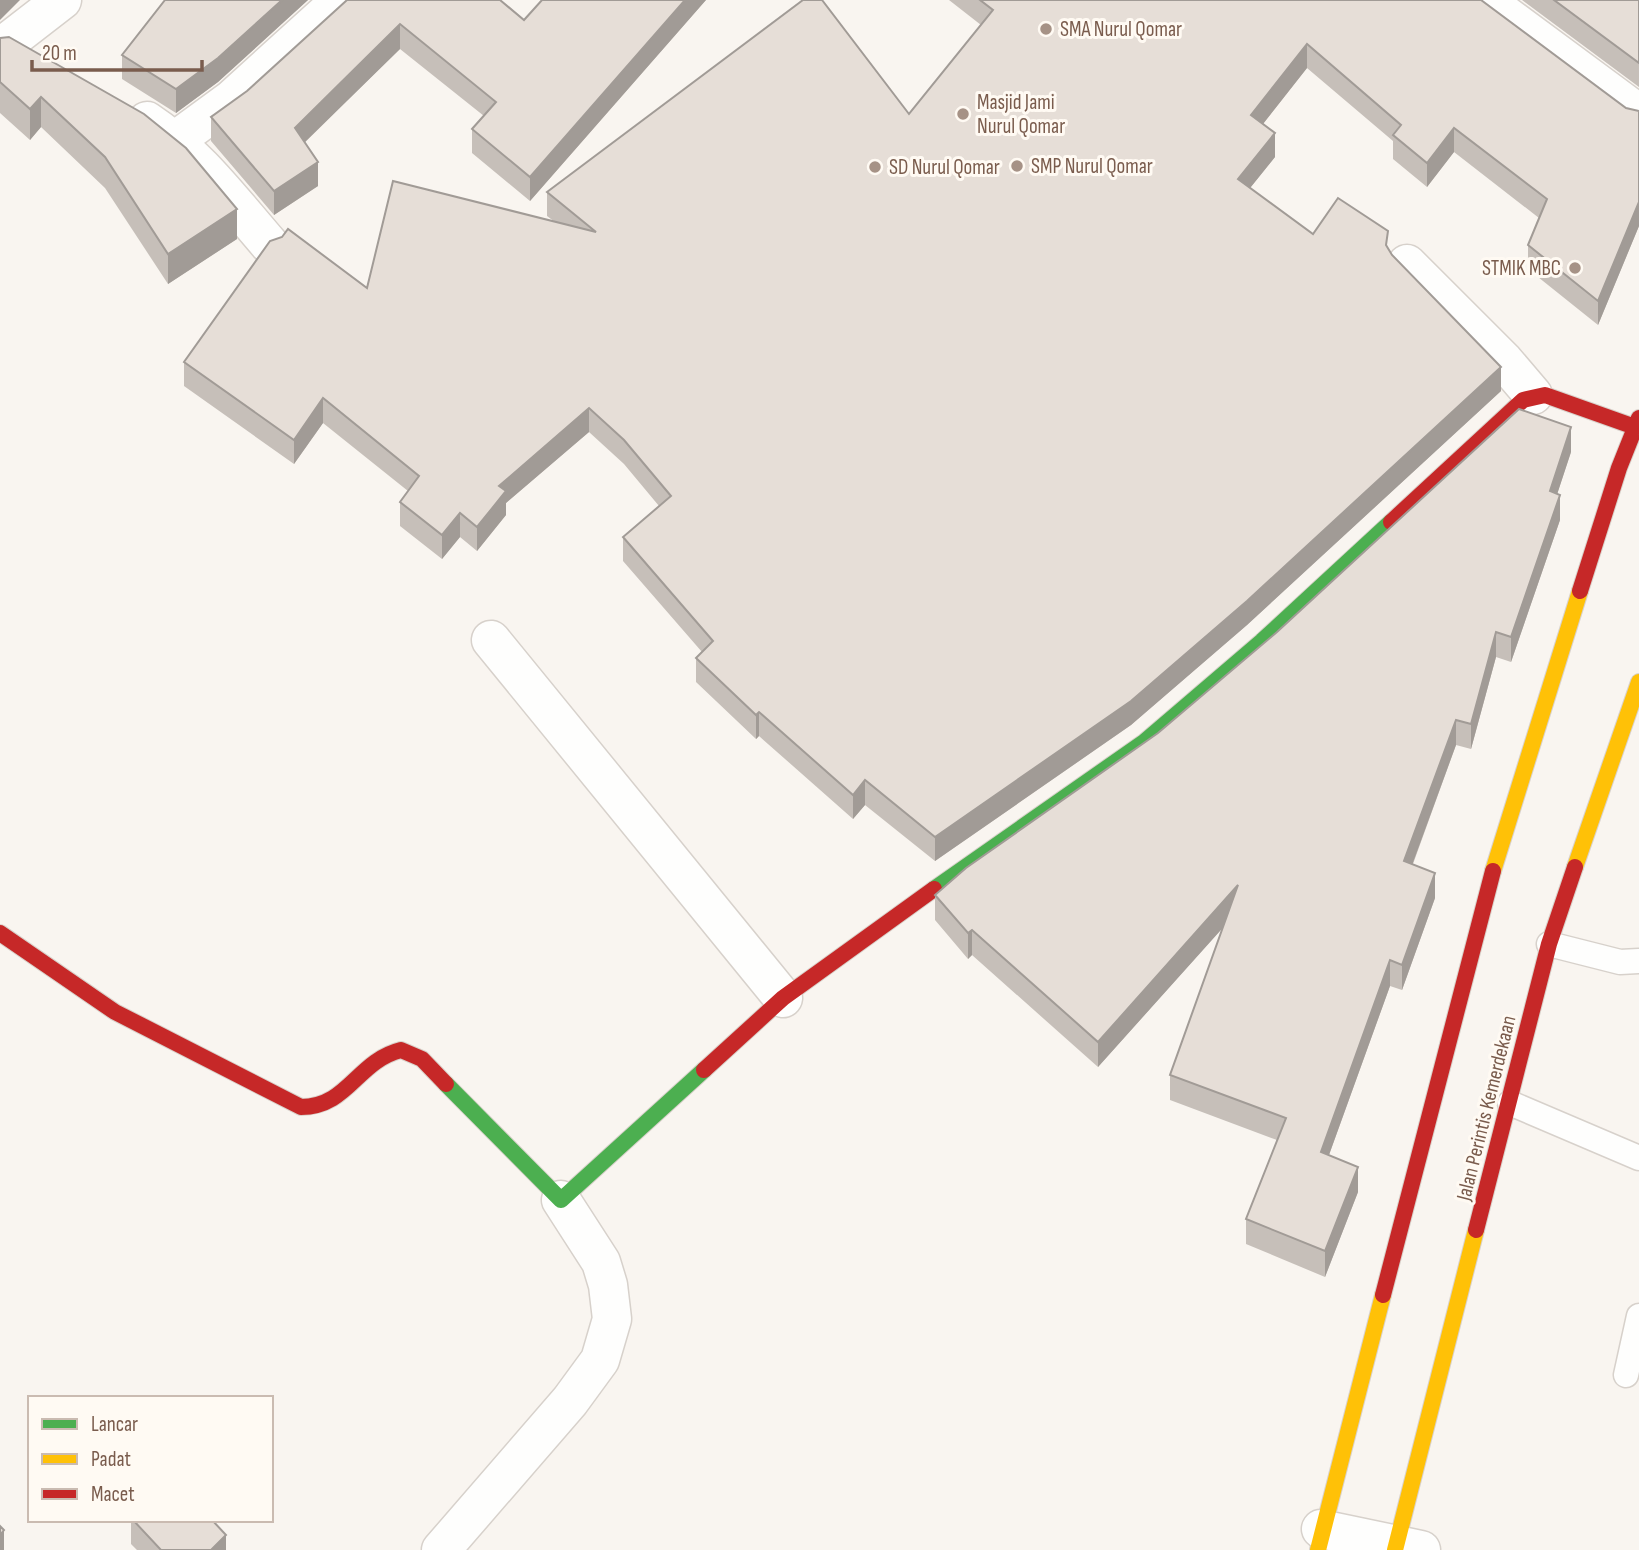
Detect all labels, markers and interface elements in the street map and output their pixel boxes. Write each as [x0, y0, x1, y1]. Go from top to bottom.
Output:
place label: SMA Nurul Qomar [1060, 17, 1182, 42]
marker: SMA Nurul Qomar [1038, 21, 1054, 37]
scale bar [32, 28, 201, 72]
text: 20 m [42, 41, 77, 66]
place label: Masjid Jami Nurul Qomar [977, 90, 1065, 139]
marker: Masjid Jami Nurul Qomar [955, 106, 971, 122]
place label: SMP Nurul Qomar [1031, 154, 1153, 179]
place label: SD Nurul Qomar [889, 155, 1000, 180]
marker: SMP Nurul Qomar [1009, 158, 1025, 174]
marker: SD Nurul Qomar [867, 159, 883, 175]
place label: STMIK MBC [1482, 256, 1561, 281]
marker: STMIK MBC [1567, 260, 1583, 276]
street label: Jalan Perintis Kemerdekaan [1451, 1013, 1522, 1204]
legend [28, 1396, 273, 1522]
text: Lancar [91, 1412, 138, 1437]
text: Padat [91, 1447, 131, 1472]
text: Macet [91, 1482, 135, 1507]

